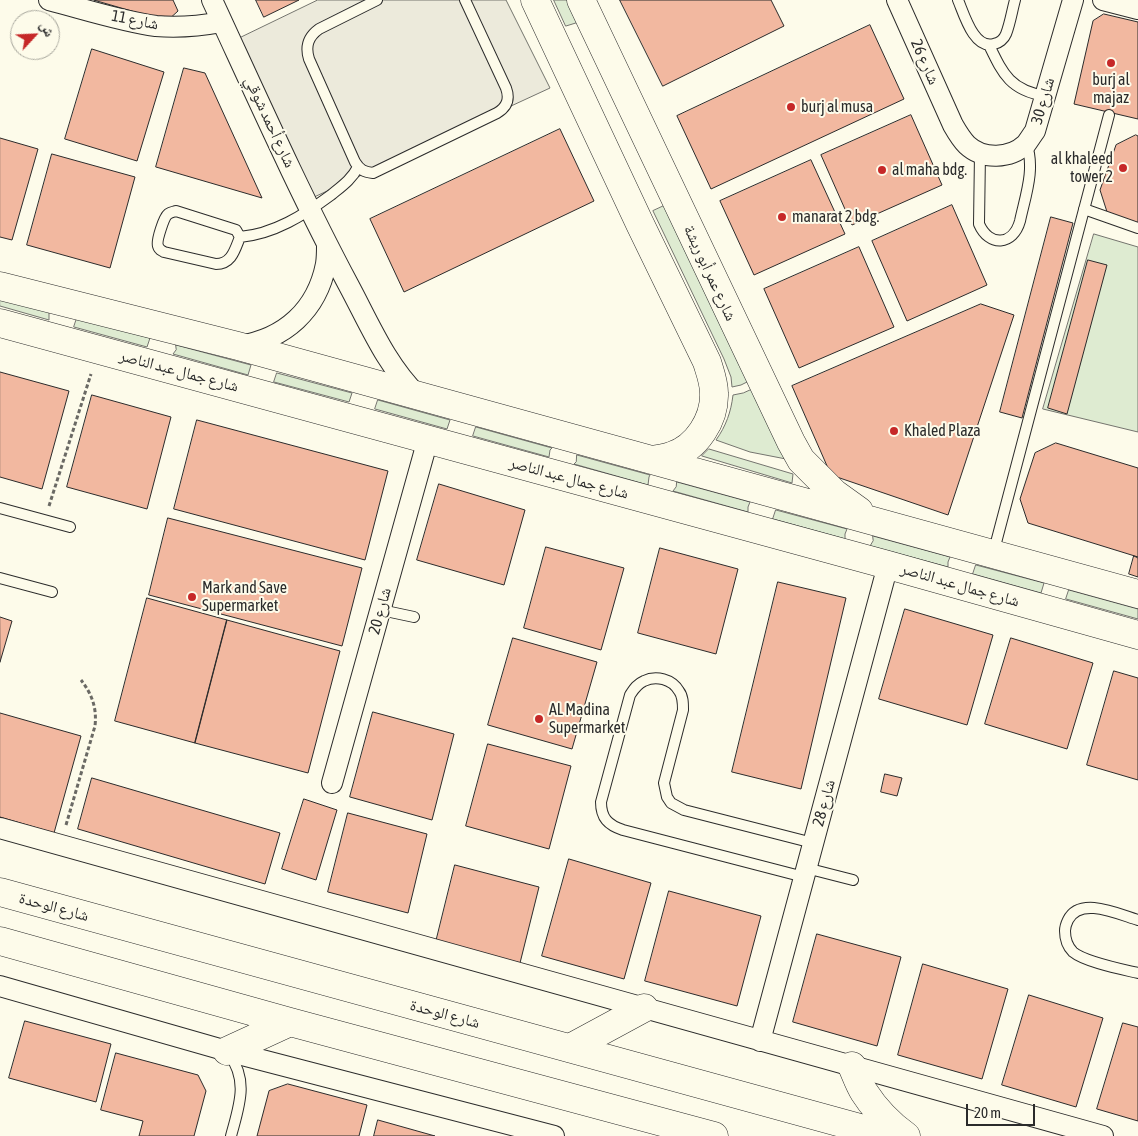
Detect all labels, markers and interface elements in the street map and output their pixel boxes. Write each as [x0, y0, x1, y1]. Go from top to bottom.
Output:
street label: شارع 11 [110, 6, 160, 34]
north arrow [10, 10, 60, 60]
text: ش [37, 19, 58, 39]
street label: شارع 26 [907, 36, 943, 88]
marker: burj al majaz [1105, 57, 1117, 69]
place label: burj al majaz [1092, 70, 1130, 108]
street label: شارع أحمد شوقي [240, 73, 300, 171]
street label: شارع 30 [1027, 75, 1059, 127]
place label: burj al musa [801, 97, 873, 117]
marker: burj al musa [785, 101, 797, 113]
place label: al khaleed tower 2 [1051, 149, 1113, 187]
place label: al maha bdg. [892, 160, 967, 180]
marker: al khaleed tower 2 [1117, 162, 1129, 174]
marker: al maha bdg. [876, 164, 888, 176]
place label: manarat 2 bdg. [792, 207, 879, 227]
marker: manarat 2 bdg. [776, 211, 788, 223]
street label: شارع عمر أبو ريشة [679, 222, 741, 324]
street label: شارع جمال عبد الناصر [117, 346, 241, 396]
place label: Khaled Plaza [904, 421, 981, 441]
marker: Khaled Plaza [888, 425, 900, 437]
street label: شارع جمال عبد الناصر [507, 453, 631, 503]
street label: شارع جمال عبد الناصر [898, 559, 1022, 611]
place label: Mark and Save Supermarket [202, 578, 287, 616]
street label: شارع 20 [365, 586, 395, 636]
marker: Mark and Save Supermarket [186, 591, 198, 603]
place label: AL Madina Supermarket [549, 700, 625, 738]
marker: AL Madina Supermarket [533, 713, 545, 725]
street label: شارع 28 [809, 778, 839, 828]
street label: شارع الوحدة [17, 888, 91, 926]
street label: شارع الوحدة [408, 995, 482, 1033]
scale bar [968, 1094, 1037, 1126]
text: 20 m [974, 1104, 1001, 1121]

